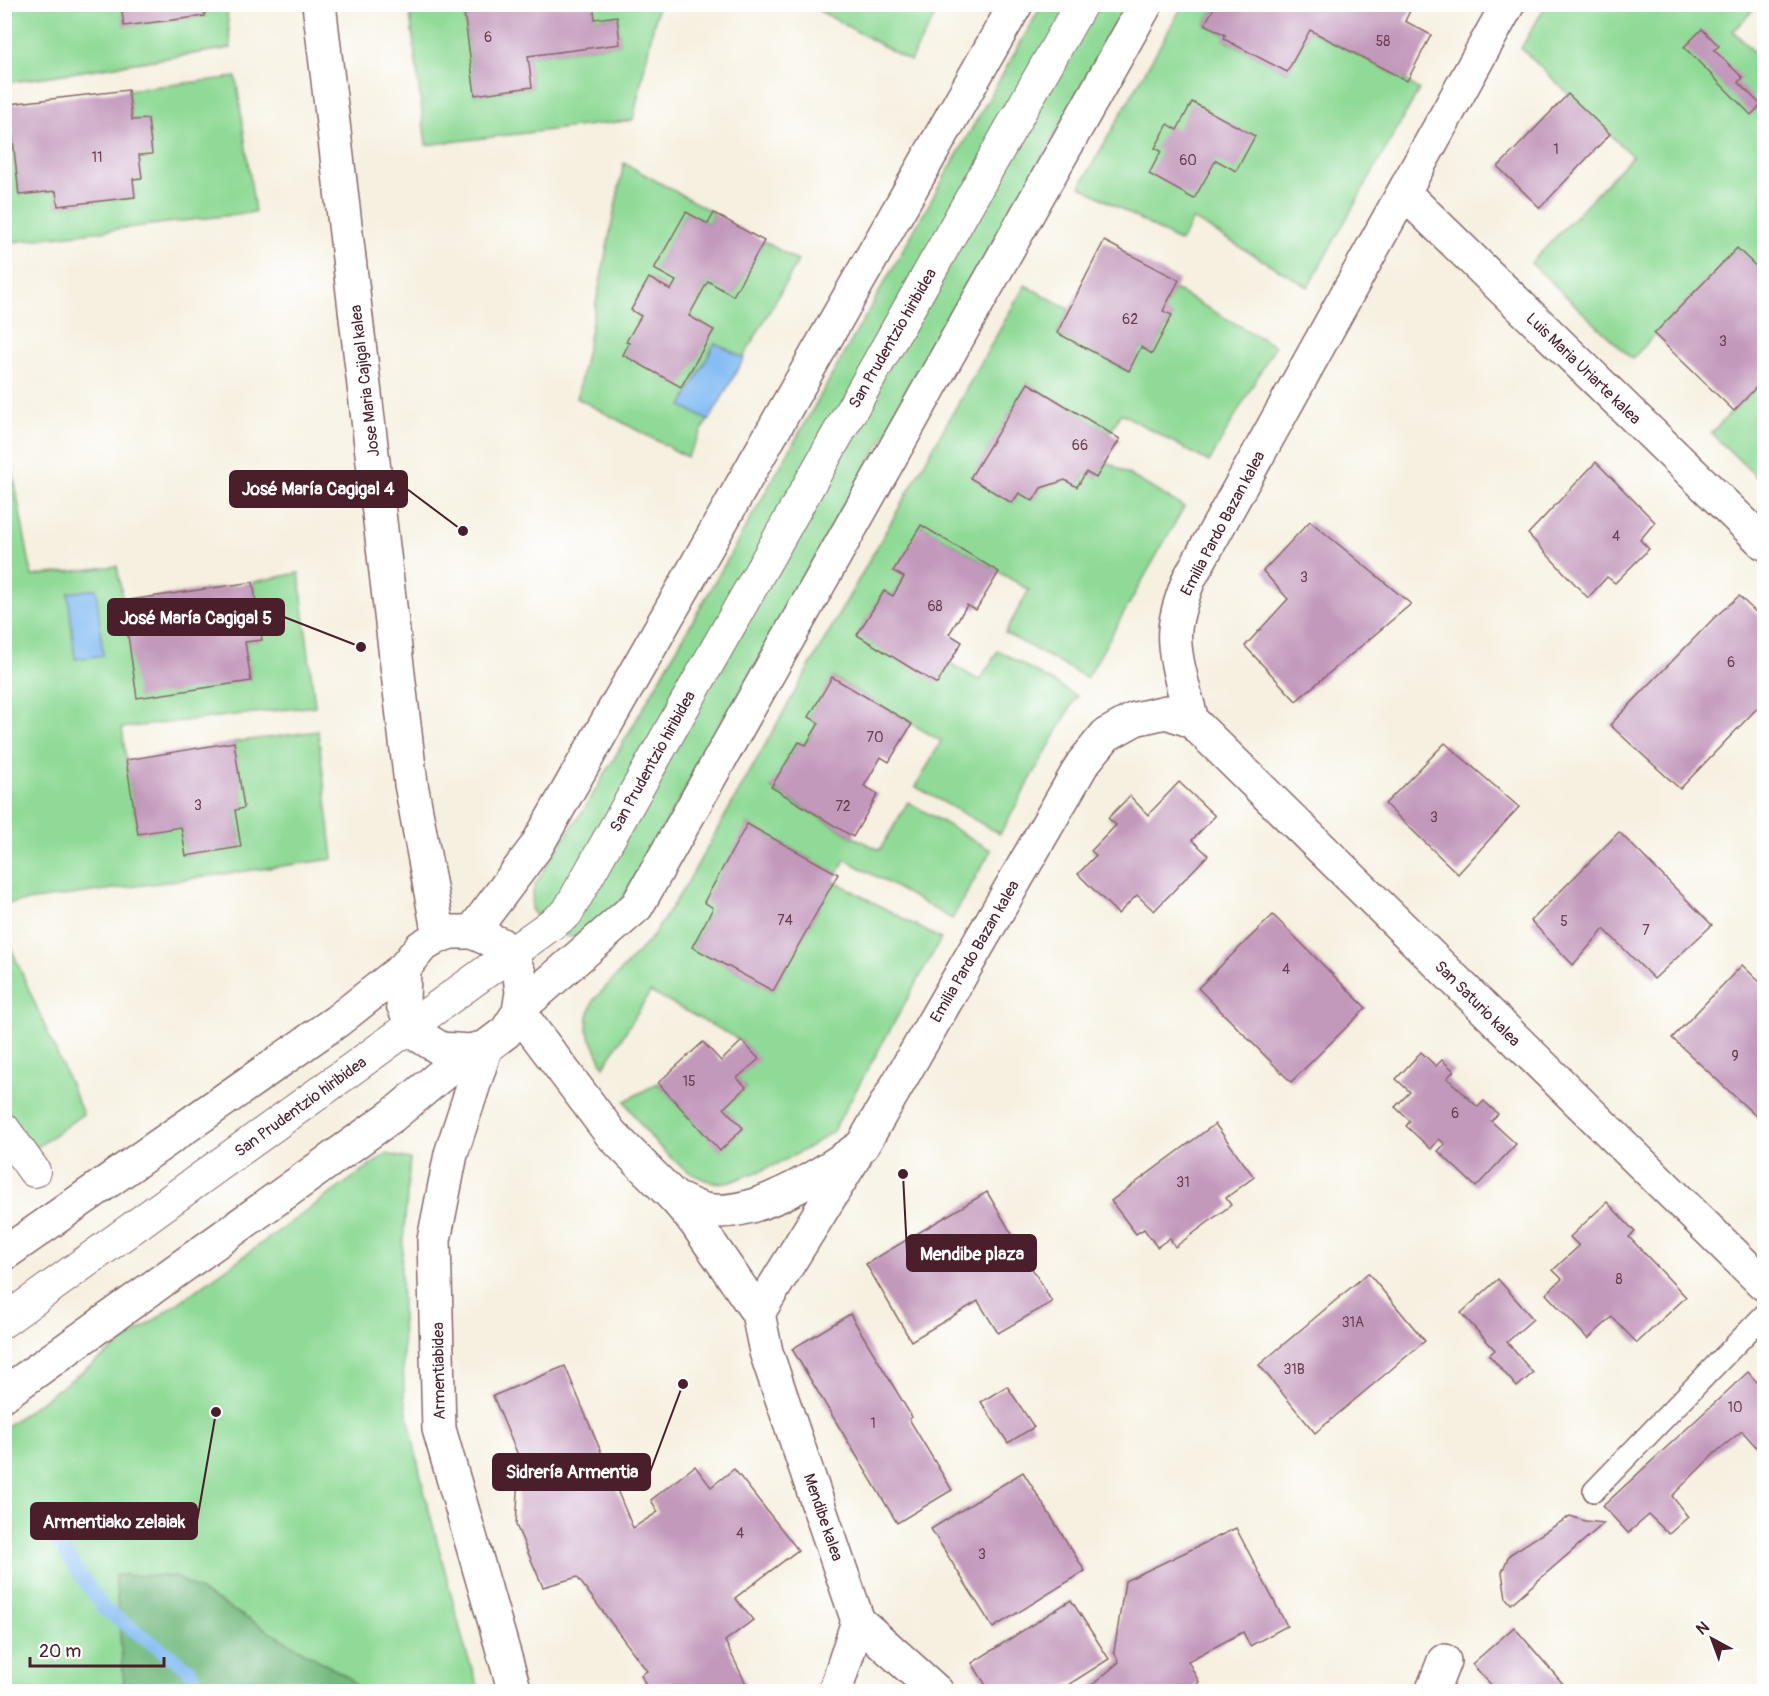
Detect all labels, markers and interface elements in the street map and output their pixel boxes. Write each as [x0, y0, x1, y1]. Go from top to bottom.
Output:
house number: 6 [484, 29, 492, 46]
house number: 58 [1376, 33, 1390, 50]
house number: 1 [1553, 141, 1559, 158]
house number: 11 [92, 149, 102, 166]
house number: 60 [1179, 152, 1197, 169]
street label: San Prudentzio hiribidea [845, 265, 941, 412]
street label: Jose Maria Cajigal kalea [346, 304, 384, 458]
street label: Luis Maria Uriarte kalea [1522, 309, 1645, 429]
house number: 62 [1122, 311, 1138, 328]
house number: 3 [1719, 333, 1727, 350]
house number: 66 [1072, 437, 1088, 454]
street label: Emilia Pardo Bazan kalea [1176, 448, 1270, 599]
callout: José María Cagigal 4 [230, 471, 407, 507]
text: José María Cagigal 4 [242, 478, 395, 501]
house number: 4 [1612, 528, 1620, 545]
house number: 3 [1300, 569, 1308, 586]
house number: 68 [927, 598, 943, 615]
callout: José María Cagigal 5 [108, 599, 284, 635]
text: José María Cagigal 5 [120, 607, 272, 630]
house number: 6 [1727, 654, 1735, 671]
street label: San Prudentzio hiribidea [606, 687, 700, 836]
house number: 70 [867, 729, 883, 746]
house number: 3 [194, 797, 202, 814]
house number: 72 [835, 798, 851, 815]
house number: 3 [1430, 809, 1438, 826]
street label: Emilia Pardo Bazan kalea [926, 877, 1024, 1026]
house number: 74 [777, 912, 793, 929]
house number: 5 [1560, 913, 1568, 930]
house number: 7 [1642, 922, 1650, 939]
street label: San Saturio kalea [1430, 957, 1524, 1051]
house number: 4 [1282, 961, 1290, 978]
house number: 9 [1731, 1048, 1739, 1065]
street label: San Prudentzio hiribidea [231, 1052, 371, 1161]
house number: 15 [682, 1073, 696, 1090]
house number: 6 [1451, 1105, 1459, 1122]
house number: 31 [1176, 1174, 1190, 1191]
callout: Mendibe plaza [907, 1235, 1036, 1271]
text: Mendibe plaza [920, 1243, 1025, 1266]
house number: 8 [1615, 1271, 1623, 1288]
house number: 31A [1342, 1314, 1364, 1331]
street label: Armentiabidea [428, 1322, 450, 1420]
house number: 31B [1283, 1361, 1305, 1378]
house number: 10 [1727, 1399, 1743, 1416]
house number: 1 [870, 1415, 876, 1432]
callout: Sidrería Armentia [493, 1454, 650, 1490]
text: Sidrería Armentia [506, 1461, 639, 1484]
street label: Mendibe kalea [799, 1471, 847, 1564]
callout: Armentiako zelaiak [31, 1503, 197, 1539]
text: Armentiako zelaiak [43, 1511, 186, 1534]
house number: 4 [736, 1525, 744, 1542]
house number: 3 [978, 1546, 986, 1563]
north arrow [1682, 1609, 1742, 1669]
text: N [1692, 1617, 1714, 1640]
scale bar [30, 1630, 164, 1668]
text: 20 m [39, 1640, 81, 1663]

